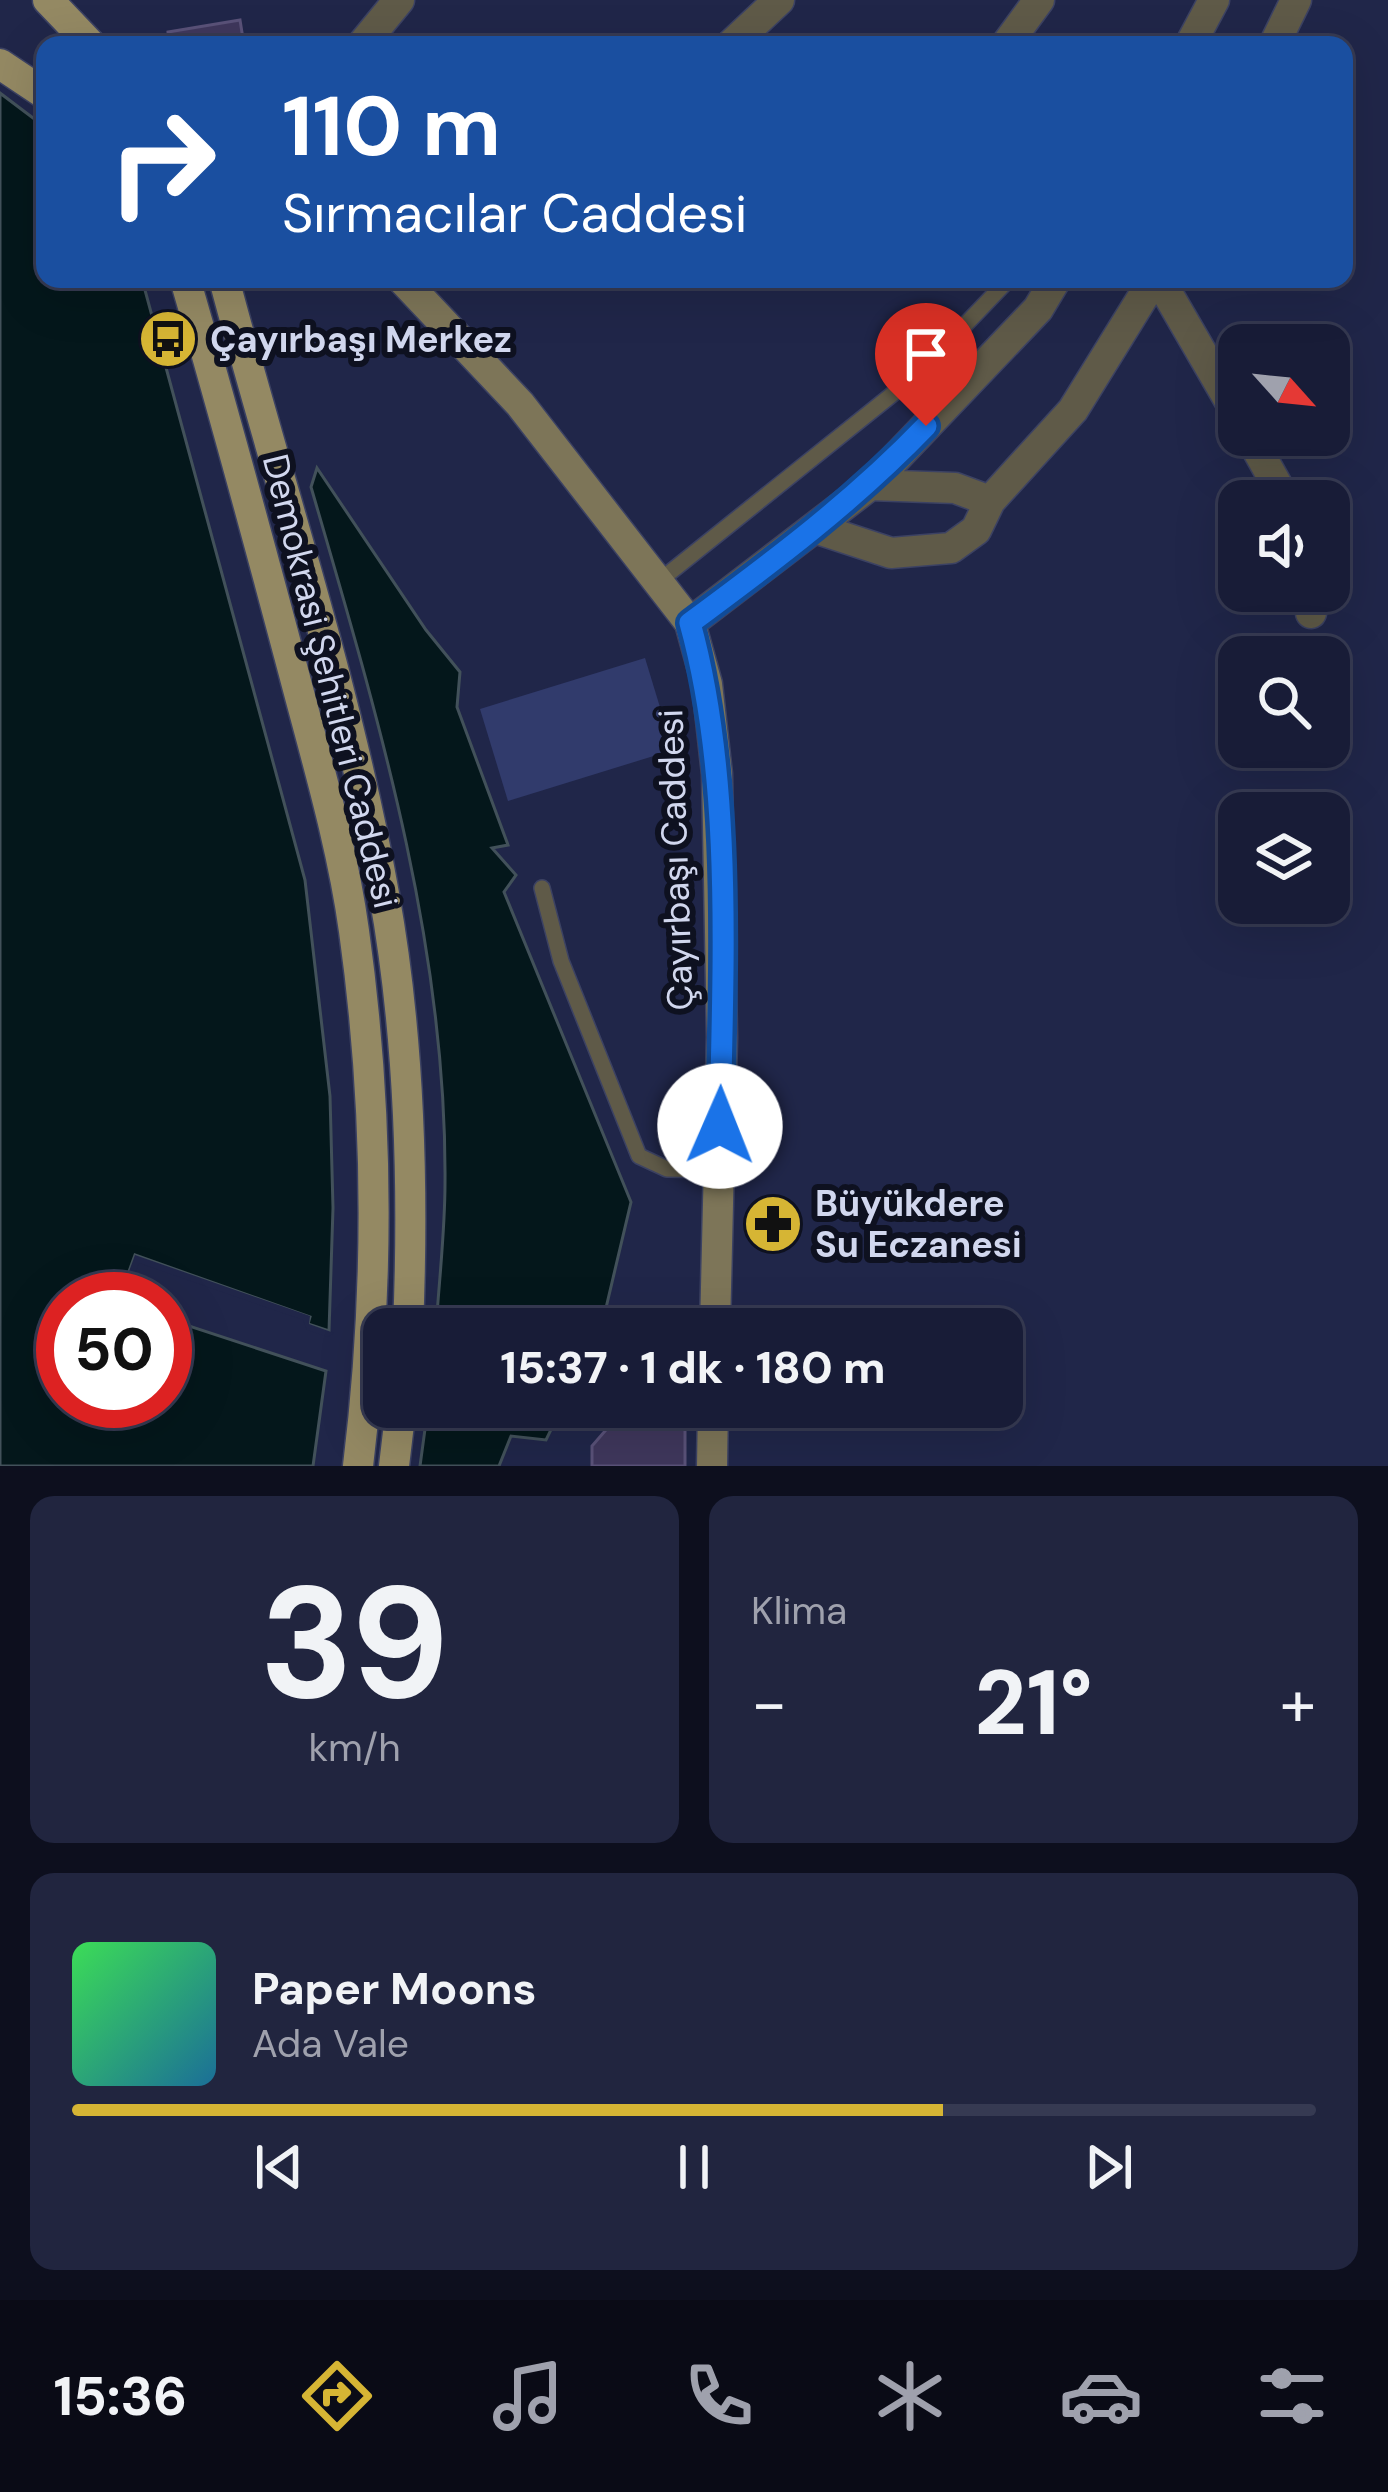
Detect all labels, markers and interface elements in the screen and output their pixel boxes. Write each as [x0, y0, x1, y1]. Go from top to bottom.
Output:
text: 110 m [282, 72, 501, 181]
icon: right [84, 84, 240, 240]
text: Sırmacılar Caddesi [282, 178, 747, 249]
pin [875, 303, 977, 426]
bus stop icon: Çayırbaşı Merkez [137, 308, 199, 370]
place label: Çayırbaşı Merkez [210, 316, 512, 363]
icon: arrive [893, 321, 959, 387]
north arrow [1218, 324, 1350, 456]
map controls [1218, 324, 1350, 924]
street label: Demokrasi Şehitleri Caddesi [252, 449, 410, 913]
button: sound [1218, 480, 1350, 612]
button: search [1218, 636, 1350, 768]
street label: Çayırbaşı Caddesi [646, 709, 704, 1011]
button: layers [1218, 792, 1350, 924]
position arrow [657, 1063, 783, 1189]
place label: Büyükdere Su Eczanesi [815, 1180, 1022, 1268]
pharmacy icon: Büyükdere Su Eczanesi [742, 1193, 804, 1255]
speed limit sign: 50 [36, 1272, 192, 1428]
text: 15:37 · 1 dk · 180 m [500, 1338, 886, 1397]
text: 39 [260, 1542, 449, 1745]
text: Klima [751, 1585, 847, 1636]
text: 21° [974, 1645, 1093, 1762]
text: − [751, 1661, 787, 1746]
text: + [1280, 1661, 1316, 1746]
text: km/h [308, 1722, 401, 1773]
text: Paper Moons [252, 1959, 537, 2018]
text: Ada Vale [252, 2018, 409, 2069]
icon: previous [246, 2134, 312, 2200]
icon: pause [661, 2134, 727, 2200]
icon: next [1076, 2134, 1142, 2200]
icon: directions [295, 2354, 379, 2438]
icon: music [486, 2354, 570, 2438]
icon: phone [677, 2354, 761, 2438]
icon: climate [868, 2354, 952, 2438]
icon: car [1059, 2354, 1143, 2438]
icon: filters [1250, 2354, 1334, 2438]
text: 15:36 [54, 2361, 187, 2432]

